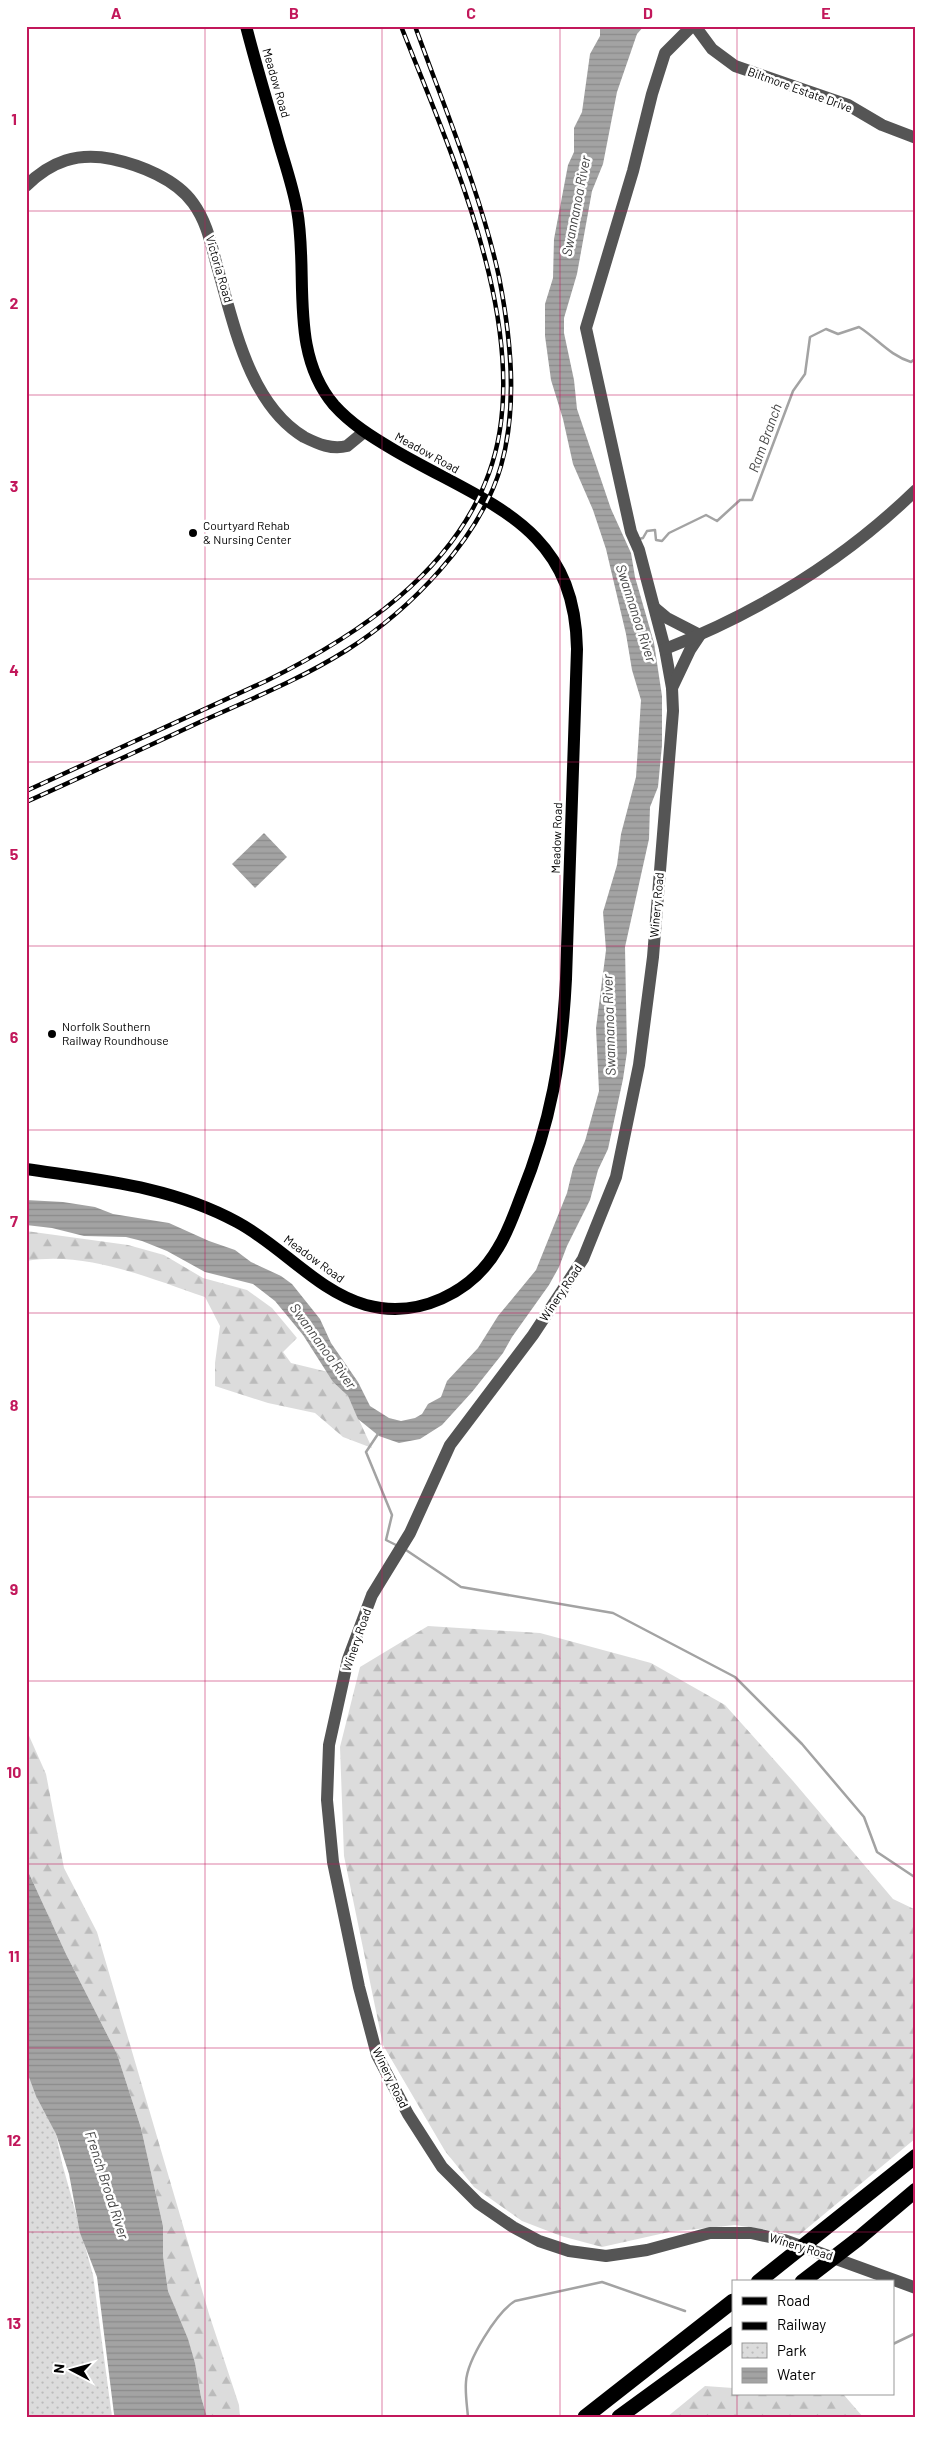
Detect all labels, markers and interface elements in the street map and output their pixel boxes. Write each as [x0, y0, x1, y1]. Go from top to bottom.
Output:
text: A [111, 3, 122, 22]
text: B [289, 3, 299, 22]
text: C [466, 3, 476, 22]
text: D [643, 3, 653, 22]
text: E [821, 3, 831, 22]
street label: Meadow Road [260, 46, 294, 119]
street label: Biltmore Estate Drive [746, 64, 855, 115]
text: 1 [11, 109, 17, 128]
water label: Swannanoa River [557, 153, 594, 257]
street label: Victoria Road [204, 233, 236, 304]
text: 2 [10, 293, 19, 312]
water label: Ram Branch [744, 401, 785, 475]
street label: Meadow Road [393, 429, 462, 476]
text: 3 [10, 476, 18, 495]
place label: Courtyard Rehab & Nursing Center [203, 518, 292, 546]
marker: Courtyard Rehab & Nursing Center [187, 527, 199, 539]
water label: Swannanoa River [613, 562, 661, 665]
text: 4 [9, 660, 19, 679]
street label: Meadow Road [548, 802, 564, 874]
text: 5 [10, 844, 19, 863]
street label: Winery Road [646, 872, 666, 938]
water label: Swannanoa River [598, 973, 619, 1076]
place label: Norfolk Southern Railway Roundhouse [62, 1019, 169, 1047]
text: 6 [10, 1027, 19, 1046]
marker: Norfolk Southern Railway Roundhouse [46, 1028, 58, 1040]
text: 7 [10, 1211, 18, 1230]
street label: Meadow Road [282, 1232, 348, 1285]
street label: Winery Road [536, 1261, 584, 1324]
water label: Swannanoa River [287, 1300, 361, 1393]
text: 8 [10, 1395, 19, 1414]
text: 9 [10, 1579, 18, 1598]
street label: Winery Road [339, 1606, 373, 1673]
text: 10 [7, 1762, 21, 1781]
text: 11 [8, 1946, 20, 1965]
street label: Winery Road [370, 2045, 412, 2110]
water label: French Broad River [82, 2129, 133, 2242]
text: 12 [7, 2130, 21, 2149]
street label: Winery Road [768, 2230, 835, 2262]
legend [732, 2280, 894, 2396]
text: Road [777, 2291, 810, 2309]
text: 13 [7, 2313, 21, 2332]
text: Railway [777, 2315, 826, 2333]
text: Park [777, 2341, 807, 2359]
north arrow [48, 2346, 98, 2396]
text: N [50, 2363, 68, 2374]
text: Water [777, 2365, 816, 2383]

